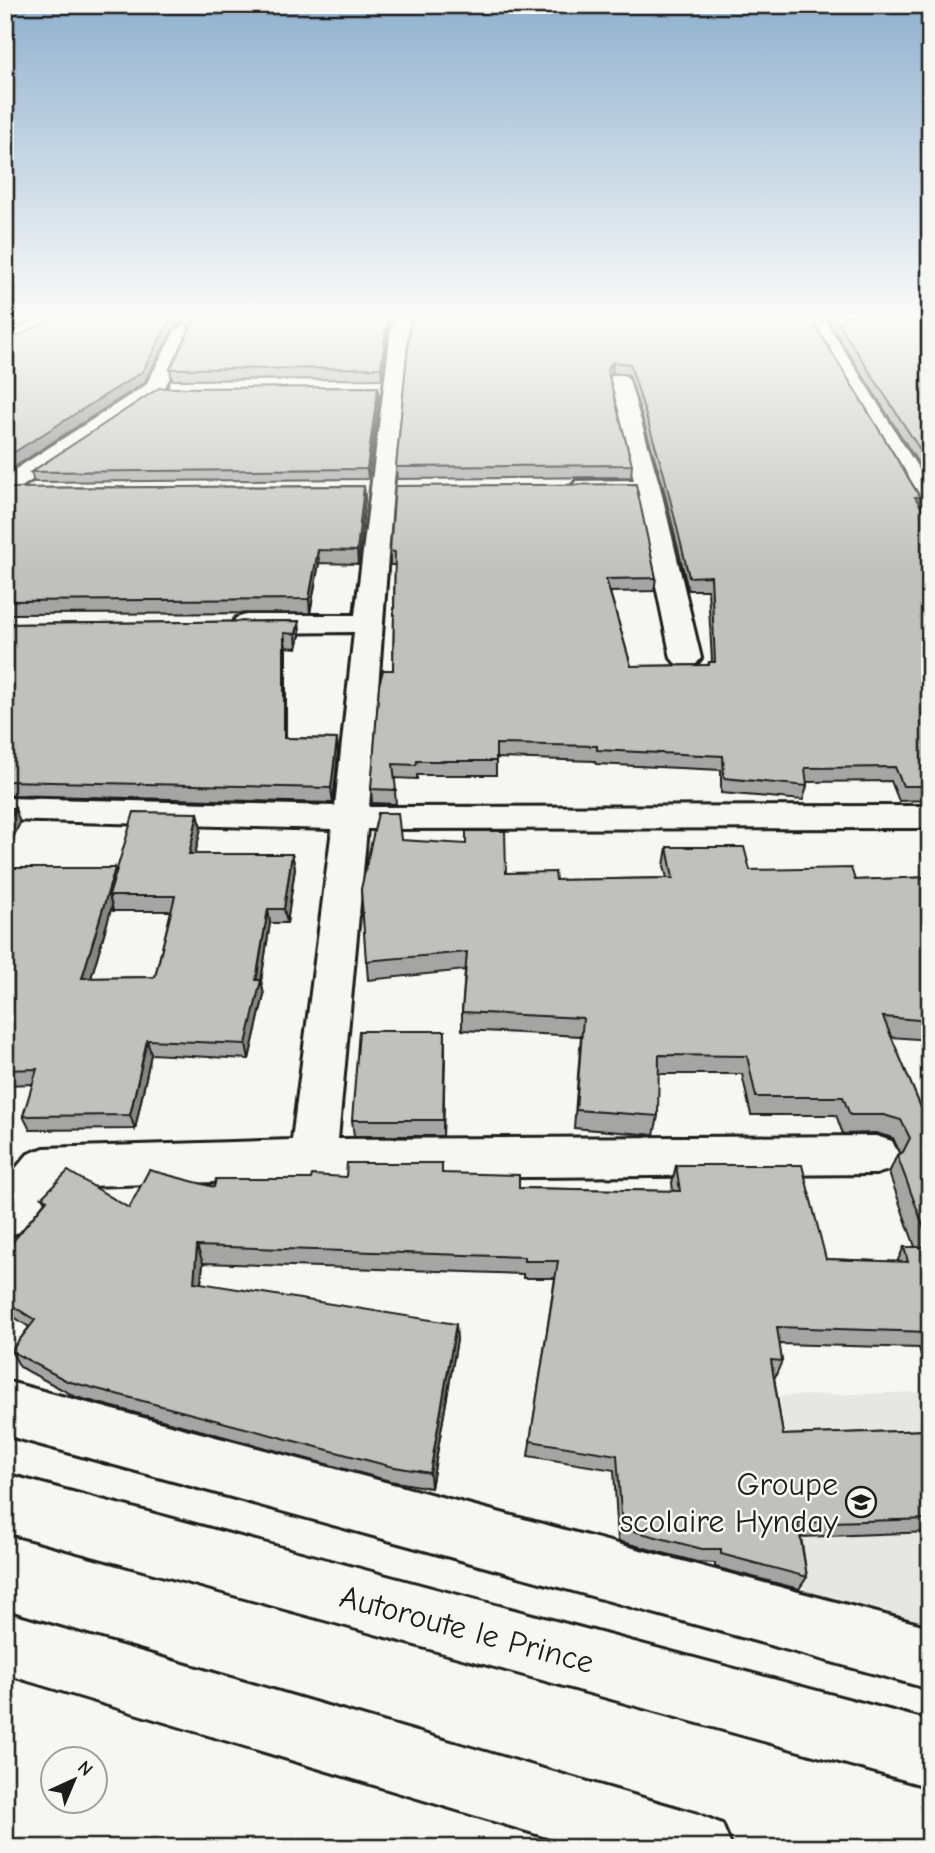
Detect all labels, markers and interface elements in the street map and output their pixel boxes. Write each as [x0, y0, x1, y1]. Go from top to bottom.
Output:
place label: Groupe scolaire Hynday [620, 1466, 839, 1540]
school or university icon: Groupe scolaire Hynday [844, 1485, 878, 1519]
street label: Autoroute le Prince [336, 1578, 598, 1681]
north arrow [38, 1744, 108, 1814]
text: N [73, 1756, 97, 1781]

